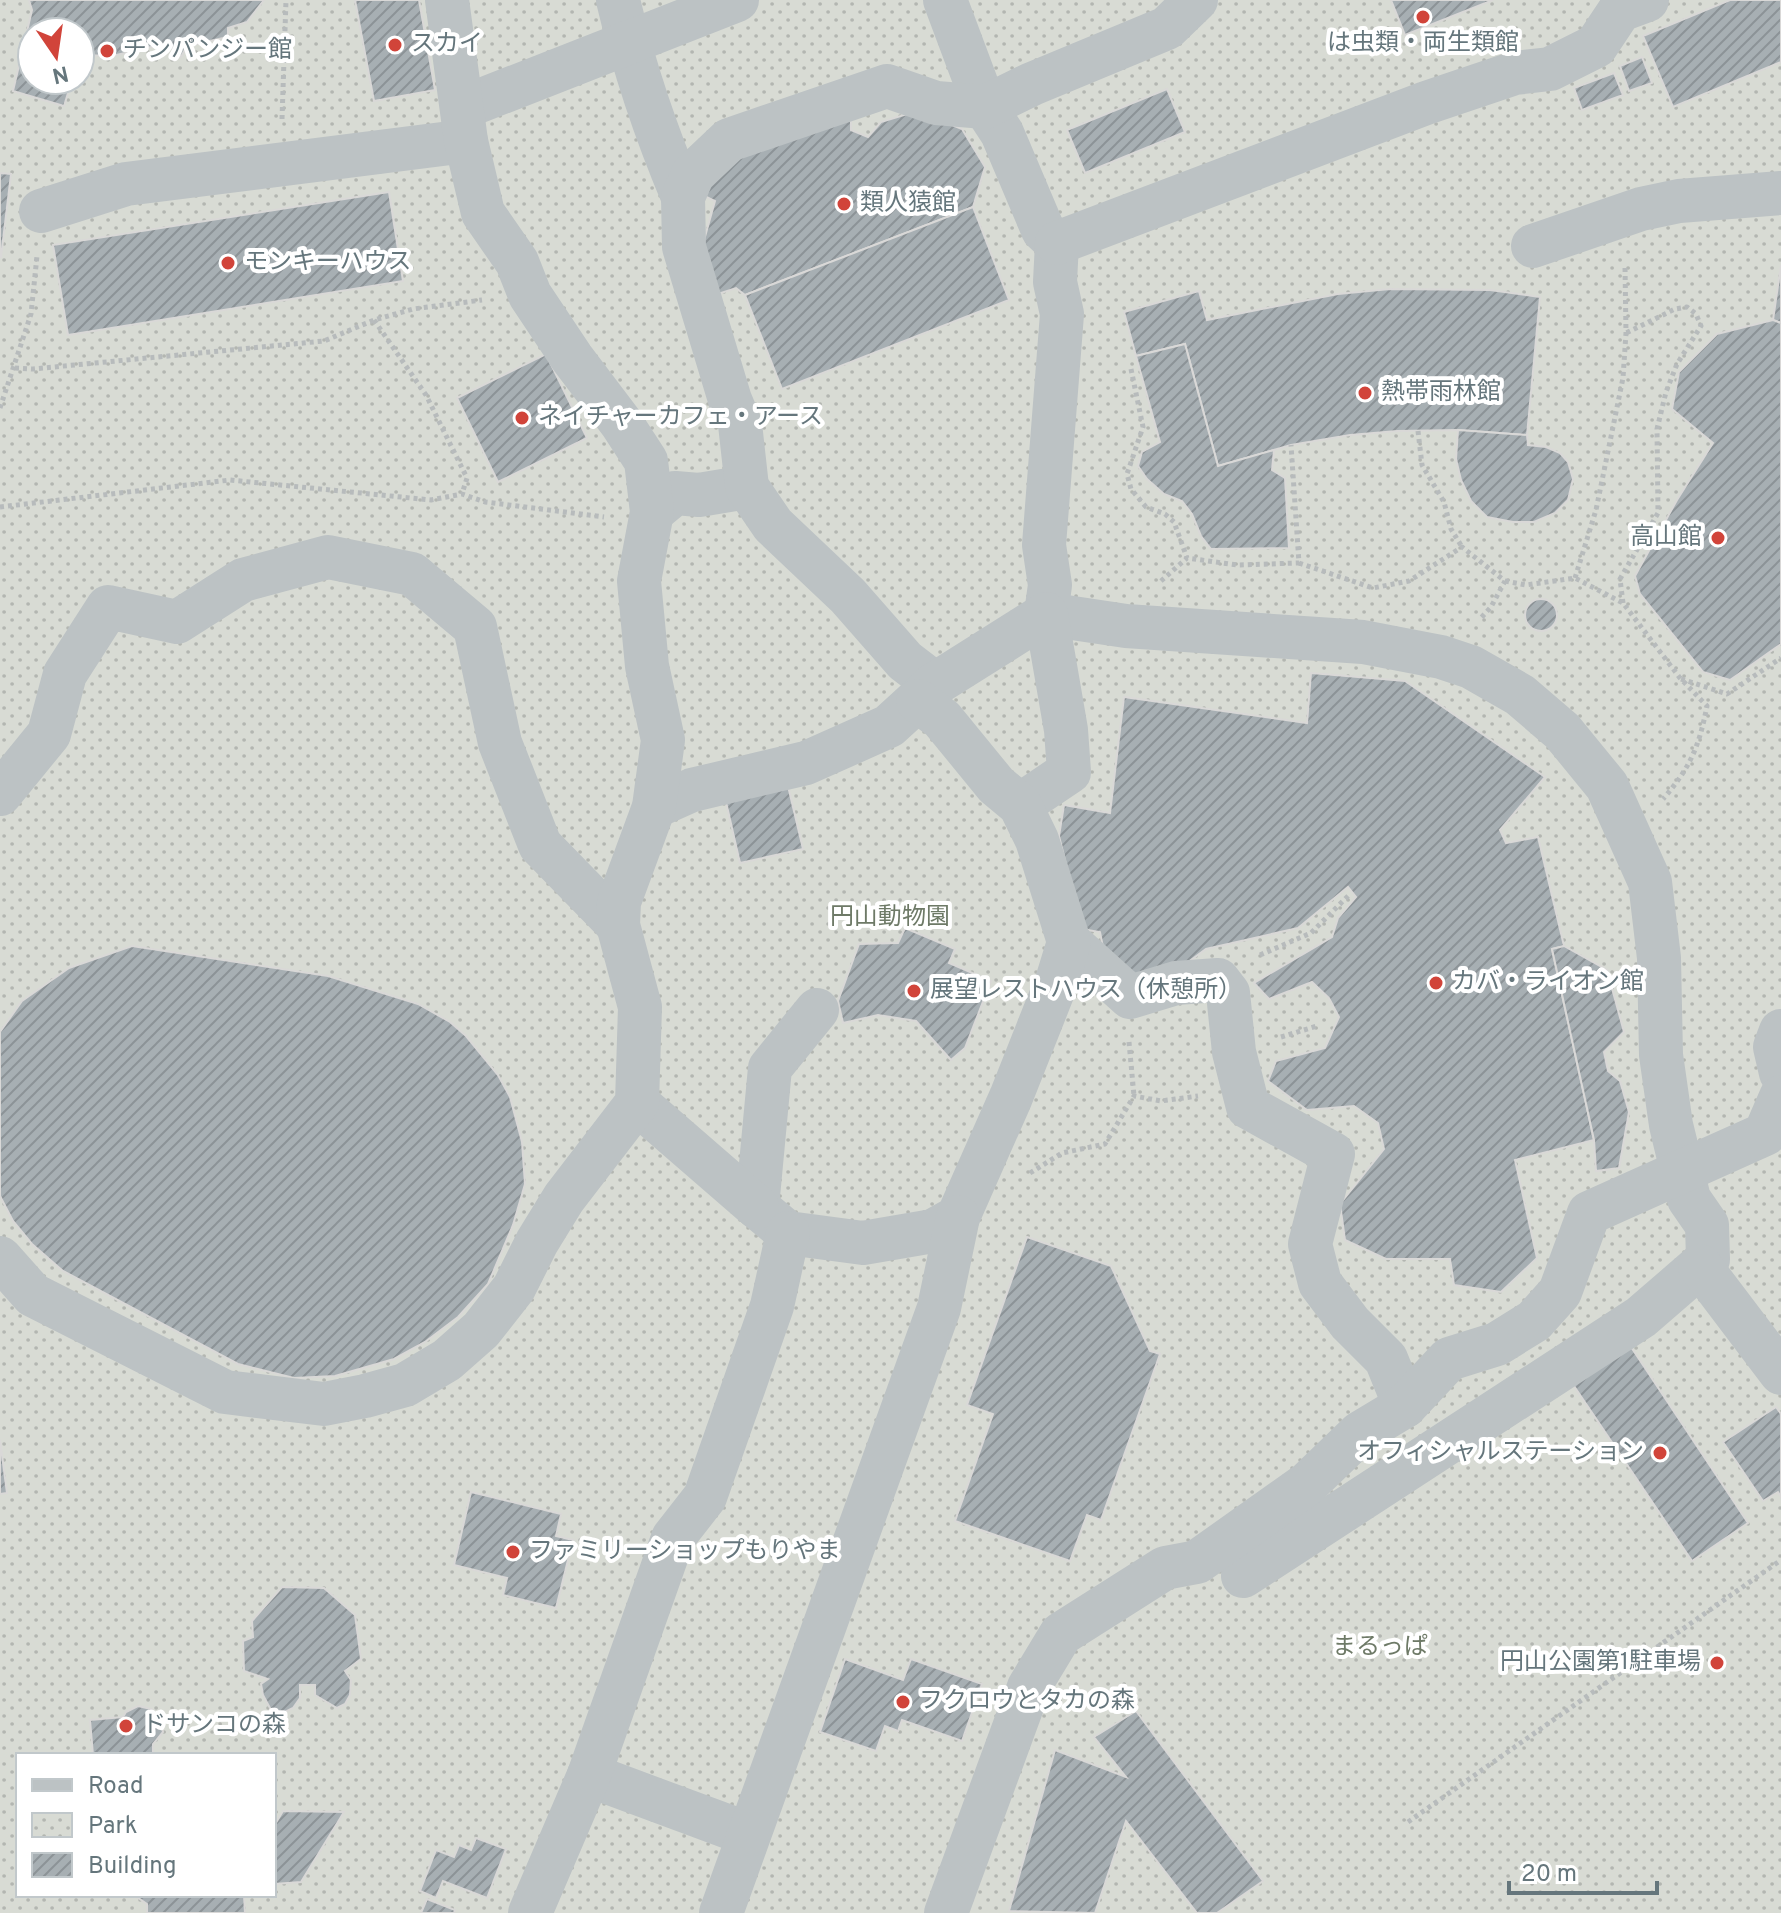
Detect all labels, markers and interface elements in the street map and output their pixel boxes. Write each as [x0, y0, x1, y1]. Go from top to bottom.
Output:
marker: は虫類・両生類館 [1414, 8, 1432, 26]
north arrow [16, 16, 96, 96]
place label: は虫類・両生類館 [1327, 29, 1519, 59]
place label: スカイ [411, 30, 483, 60]
place label: チンパンジー館 [123, 36, 292, 66]
marker: スカイ [386, 36, 404, 54]
marker: チンパンジー館 [98, 42, 116, 60]
text: N [49, 58, 71, 88]
place label: 類人猿館 [860, 189, 956, 219]
marker: 類人猿館 [835, 195, 853, 213]
place label: モンキーハウス [244, 248, 412, 278]
marker: モンキーハウス [219, 254, 237, 272]
place label: 熱帯雨林館 [1381, 378, 1501, 408]
marker: 熱帯雨林館 [1356, 384, 1374, 402]
place label: ネイチャーカフェ・アース [538, 403, 823, 433]
marker: ネイチャーカフェ・アース [513, 409, 531, 427]
place label: 高山館 [1630, 523, 1702, 553]
marker: 高山館 [1709, 529, 1727, 547]
park label: 円山動物園 [830, 903, 950, 933]
place label: カバ・ライオン館 [1452, 968, 1644, 998]
marker: カバ・ライオン館 [1427, 974, 1445, 992]
place label: 展望レストハウス（休憩所） [930, 976, 1242, 1006]
marker: 展望レストハウス（休憩所） [905, 982, 923, 1000]
place label: オフィシャルステーション [1357, 1438, 1644, 1468]
marker: オフィシャルステーション [1651, 1444, 1669, 1462]
place label: ファミリーショップもりやま [529, 1537, 841, 1567]
marker: ファミリーショップもりやま [504, 1543, 522, 1561]
park label: まるっぱ [1332, 1633, 1428, 1663]
place label: 円山公園第1駐車場 [1500, 1648, 1701, 1678]
marker: 円山公園第1駐車場 [1708, 1654, 1726, 1672]
place label: フクロウとタカの森 [919, 1687, 1135, 1717]
marker: フクロウとタカの森 [894, 1693, 912, 1711]
place label: ドサンコの森 [142, 1711, 286, 1741]
marker: ドサンコの森 [117, 1717, 135, 1735]
legend [16, 1753, 276, 1897]
text: Road [88, 1772, 144, 1802]
text: Park [88, 1812, 138, 1842]
scale bar [1509, 1845, 1657, 1895]
text: Building [88, 1852, 177, 1882]
text: 20 m [1521, 1860, 1577, 1890]

